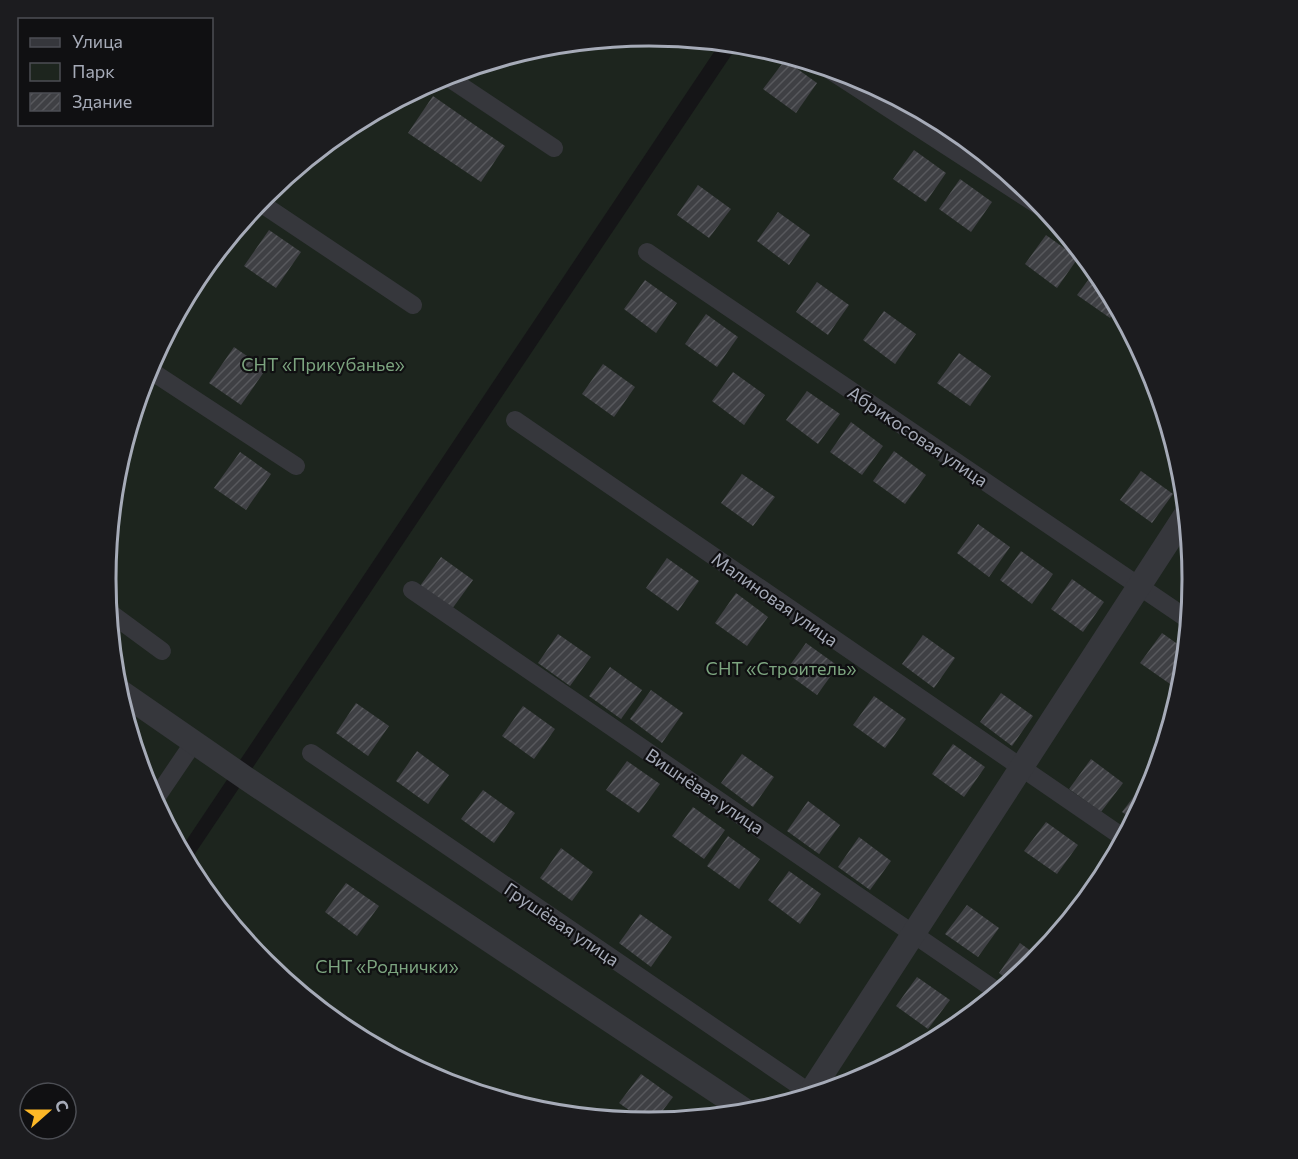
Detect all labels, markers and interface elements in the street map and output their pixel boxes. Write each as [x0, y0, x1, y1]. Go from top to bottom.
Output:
legend [18, 18, 213, 126]
text: Улица [72, 30, 123, 52]
text: Парк [72, 60, 115, 82]
text: Здание [72, 90, 132, 112]
park label: СНТ «Прикубанье» [241, 353, 405, 375]
street label: Абрикосовая улица [844, 381, 992, 491]
street label: Малиновая улица [708, 547, 842, 651]
park label: СНТ «Строитель» [706, 657, 856, 679]
street label: Вишнёвая улица [642, 743, 768, 839]
street label: Грушёвая улица [500, 877, 624, 971]
park label: СНТ «Роднички» [315, 955, 459, 977]
north arrow [18, 1081, 78, 1141]
text: С [52, 1097, 73, 1114]

